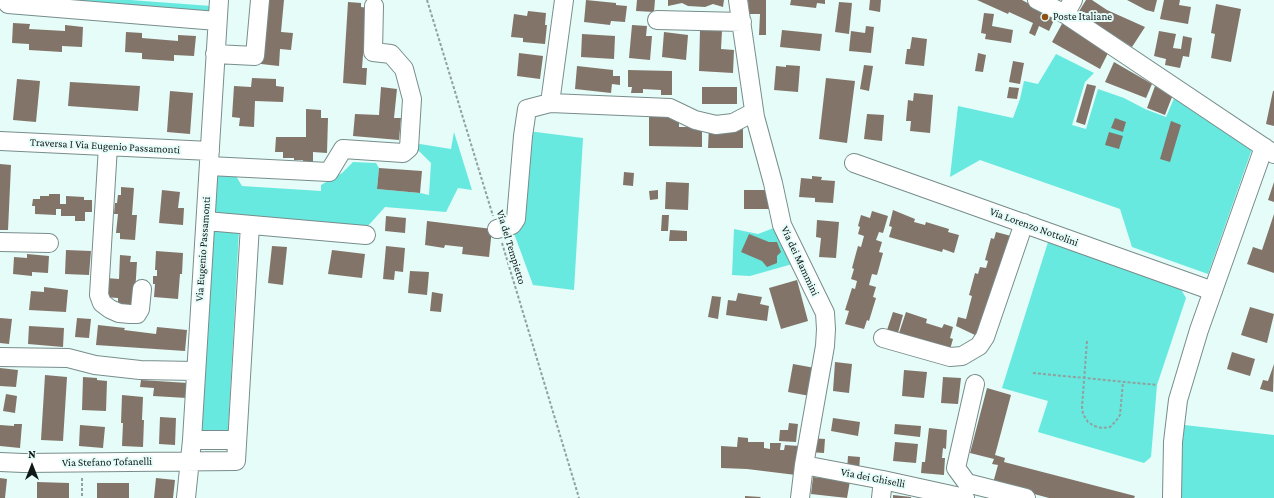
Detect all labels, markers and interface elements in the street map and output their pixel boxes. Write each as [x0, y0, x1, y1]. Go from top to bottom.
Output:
place label: Poste Italiane [1053, 10, 1112, 24]
marker: Poste Italiane [1040, 12, 1050, 22]
street label: Traversa I Via Eugenio Passamonti [30, 135, 180, 157]
street label: Via Eugenio Passamonti [193, 196, 213, 302]
street label: Via Lorenzo Nottolini [988, 205, 1080, 249]
street label: Via del Tempietto [493, 208, 529, 286]
street label: Via dei Mammini [778, 224, 822, 298]
north arrow [12, 446, 52, 486]
text: N [28, 448, 36, 460]
street label: Via Stefano Tofanelli [62, 455, 152, 469]
street label: Via dei Ghiselli [840, 465, 906, 491]

